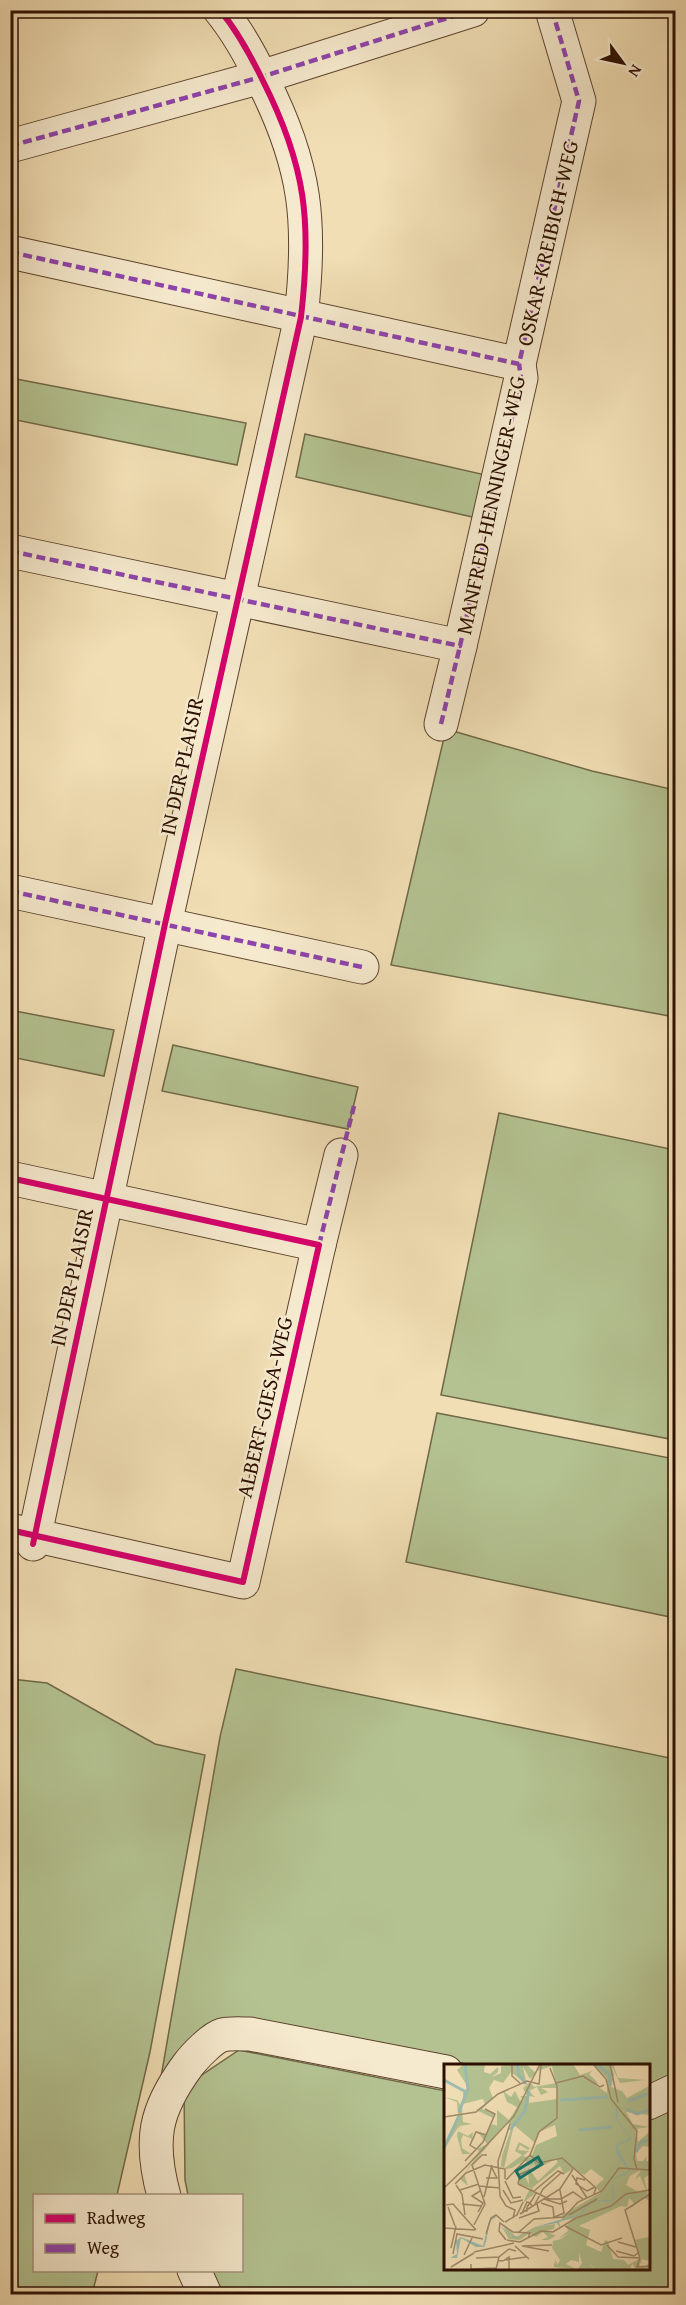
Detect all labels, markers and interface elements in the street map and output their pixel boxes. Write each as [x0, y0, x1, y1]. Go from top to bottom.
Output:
north arrow [593, 33, 653, 93]
text: N [622, 60, 649, 82]
street label: OSKAR-KREIBICH-WEG [508, 137, 586, 349]
street label: MANFRED-HENNINGER-WEG [447, 373, 533, 637]
street label: IN DER PLAISIR [151, 693, 211, 838]
street label: IN DER PLAISIR [41, 1204, 101, 1349]
street label: ALBERT-GIESA-WEG [228, 1313, 300, 1501]
inset map [444, 2064, 650, 2269]
legend [33, 2194, 243, 2272]
text: Radweg [87, 2204, 145, 2231]
text: Weg [87, 2234, 119, 2261]

